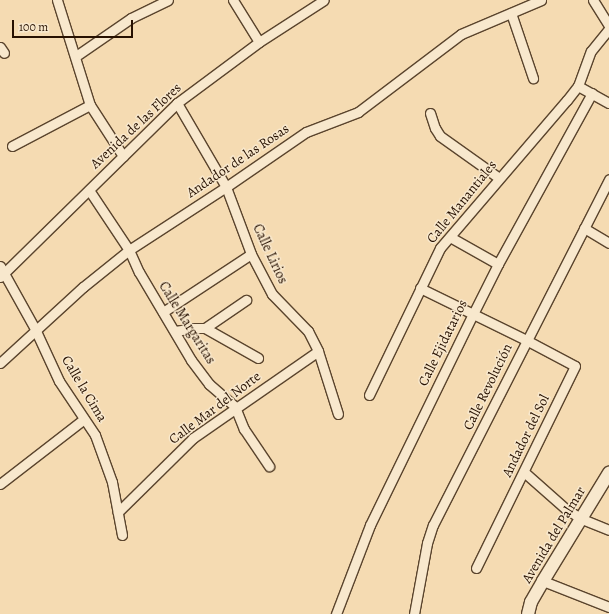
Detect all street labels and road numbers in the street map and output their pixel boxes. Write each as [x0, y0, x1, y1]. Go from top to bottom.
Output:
street label: Avenida de las Flores [87, 80, 185, 172]
street label: Andador de las Rosas [184, 120, 292, 202]
street label: Calle Manantiales [423, 157, 501, 247]
street label: Calle Lirios [249, 221, 291, 287]
street label: Calle Margaritas [155, 279, 219, 367]
street label: Calle Ejidatarios [415, 297, 471, 389]
street label: Calle Revolución [460, 341, 516, 433]
street label: Calle la Cima [58, 353, 110, 425]
street label: Calle Mar del Norte [166, 368, 264, 448]
street label: Andador del Sol [499, 392, 553, 480]
street label: Avenida del Palmar [519, 484, 589, 586]

